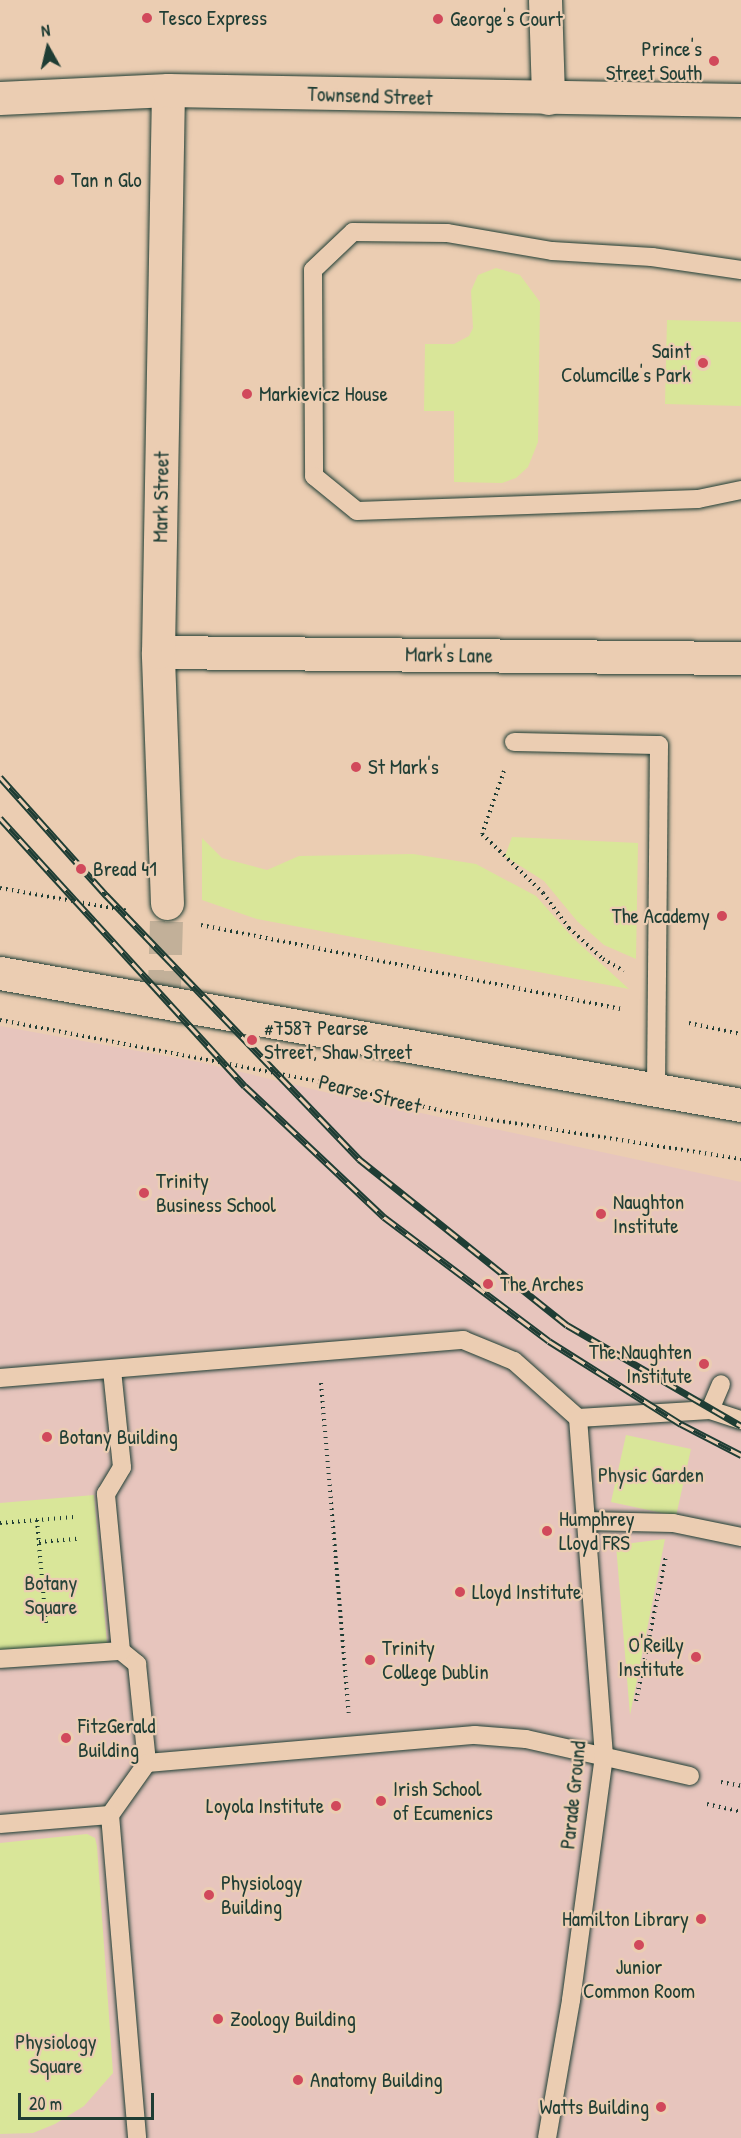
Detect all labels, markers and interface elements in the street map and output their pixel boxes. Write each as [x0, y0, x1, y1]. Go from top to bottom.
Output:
place label: Tesco Express [159, 5, 267, 31]
place label: George's Court [450, 6, 563, 32]
marker: Tesco Express [140, 11, 154, 25]
marker: George's Court [431, 12, 445, 26]
north arrow [18, 18, 78, 78]
text: N [40, 19, 51, 42]
place label: Prince's Street South [606, 36, 702, 86]
marker: Prince's Street South [707, 54, 721, 68]
street label: Townsend Street [307, 81, 433, 111]
place label: Tan n Glo [71, 167, 142, 193]
marker: Tan n Glo [52, 173, 66, 187]
place label: Saint Columcille's Park [561, 338, 691, 388]
marker: Saint Columcille's Park [696, 356, 710, 370]
place label: Markievicz House [259, 381, 388, 407]
marker: Markievicz House [240, 387, 254, 401]
street label: Mark Street [148, 451, 174, 543]
street label: Mark's Lane [405, 642, 493, 668]
place label: St Mark's [368, 754, 439, 780]
marker: St Mark's [349, 760, 363, 774]
place label: Bread 41 [93, 856, 157, 882]
marker: Bread 41 [74, 862, 88, 876]
place label: The Academy [612, 903, 710, 929]
marker: The Academy [715, 909, 729, 923]
place label: #7587 Pearse Street, Shaw Street [264, 1015, 412, 1065]
marker: #7587 Pearse Street, Shaw Street [245, 1033, 259, 1047]
street label: Pearse Street [316, 1069, 424, 1119]
place label: Trinity Business School [156, 1168, 276, 1218]
marker: Trinity Business School [137, 1186, 151, 1200]
place label: Naughton Institute [613, 1189, 684, 1239]
marker: Naughton Institute [594, 1207, 608, 1221]
place label: The Arches [500, 1271, 584, 1297]
marker: The Arches [481, 1277, 495, 1291]
place label: The Naughten Institute [589, 1339, 692, 1389]
marker: The Naughten Institute [697, 1357, 711, 1371]
place label: Botany Building [59, 1424, 178, 1450]
marker: Botany Building [40, 1430, 54, 1444]
park label: Physic Garden [598, 1462, 704, 1488]
place label: Humphrey Lloyd FRS [559, 1506, 635, 1556]
marker: Humphrey Lloyd FRS [540, 1524, 554, 1538]
park label: Botany Square [25, 1570, 77, 1620]
place label: Lloyd Institute [472, 1579, 581, 1605]
marker: Lloyd Institute [453, 1585, 467, 1599]
place label: O'Reilly Institute [618, 1632, 684, 1682]
place label: Trinity College Dublin [382, 1635, 489, 1685]
marker: O'Reilly Institute [689, 1650, 703, 1664]
marker: Trinity College Dublin [363, 1653, 377, 1667]
place label: FitzGerald Building [78, 1713, 155, 1763]
marker: FitzGerald Building [59, 1731, 73, 1745]
street label: Parade Ground [555, 1740, 591, 1850]
place label: Irish School of Ecumenics [393, 1776, 493, 1826]
place label: Loyola Institute [206, 1793, 324, 1819]
marker: Irish School of Ecumenics [374, 1794, 388, 1808]
marker: Loyola Institute [329, 1799, 343, 1813]
place label: Physiology Building [221, 1870, 302, 1920]
marker: Physiology Building [202, 1888, 216, 1902]
place label: Hamilton Library [562, 1906, 689, 1932]
marker: Hamilton Library [694, 1912, 708, 1926]
marker: Junior Common Room [632, 1938, 646, 1952]
place label: Junior Common Room [583, 1954, 695, 2004]
place label: Zoology Building [230, 2006, 356, 2032]
marker: Zoology Building [211, 2012, 225, 2026]
park label: Physiology Square [15, 2029, 97, 2079]
place label: Anatomy Building [310, 2067, 443, 2093]
marker: Anatomy Building [291, 2073, 305, 2087]
scale bar [21, 2081, 158, 2119]
text: 20 m [29, 2091, 62, 2116]
place label: Watts Building [539, 2094, 649, 2120]
marker: Watts Building [654, 2100, 668, 2114]

